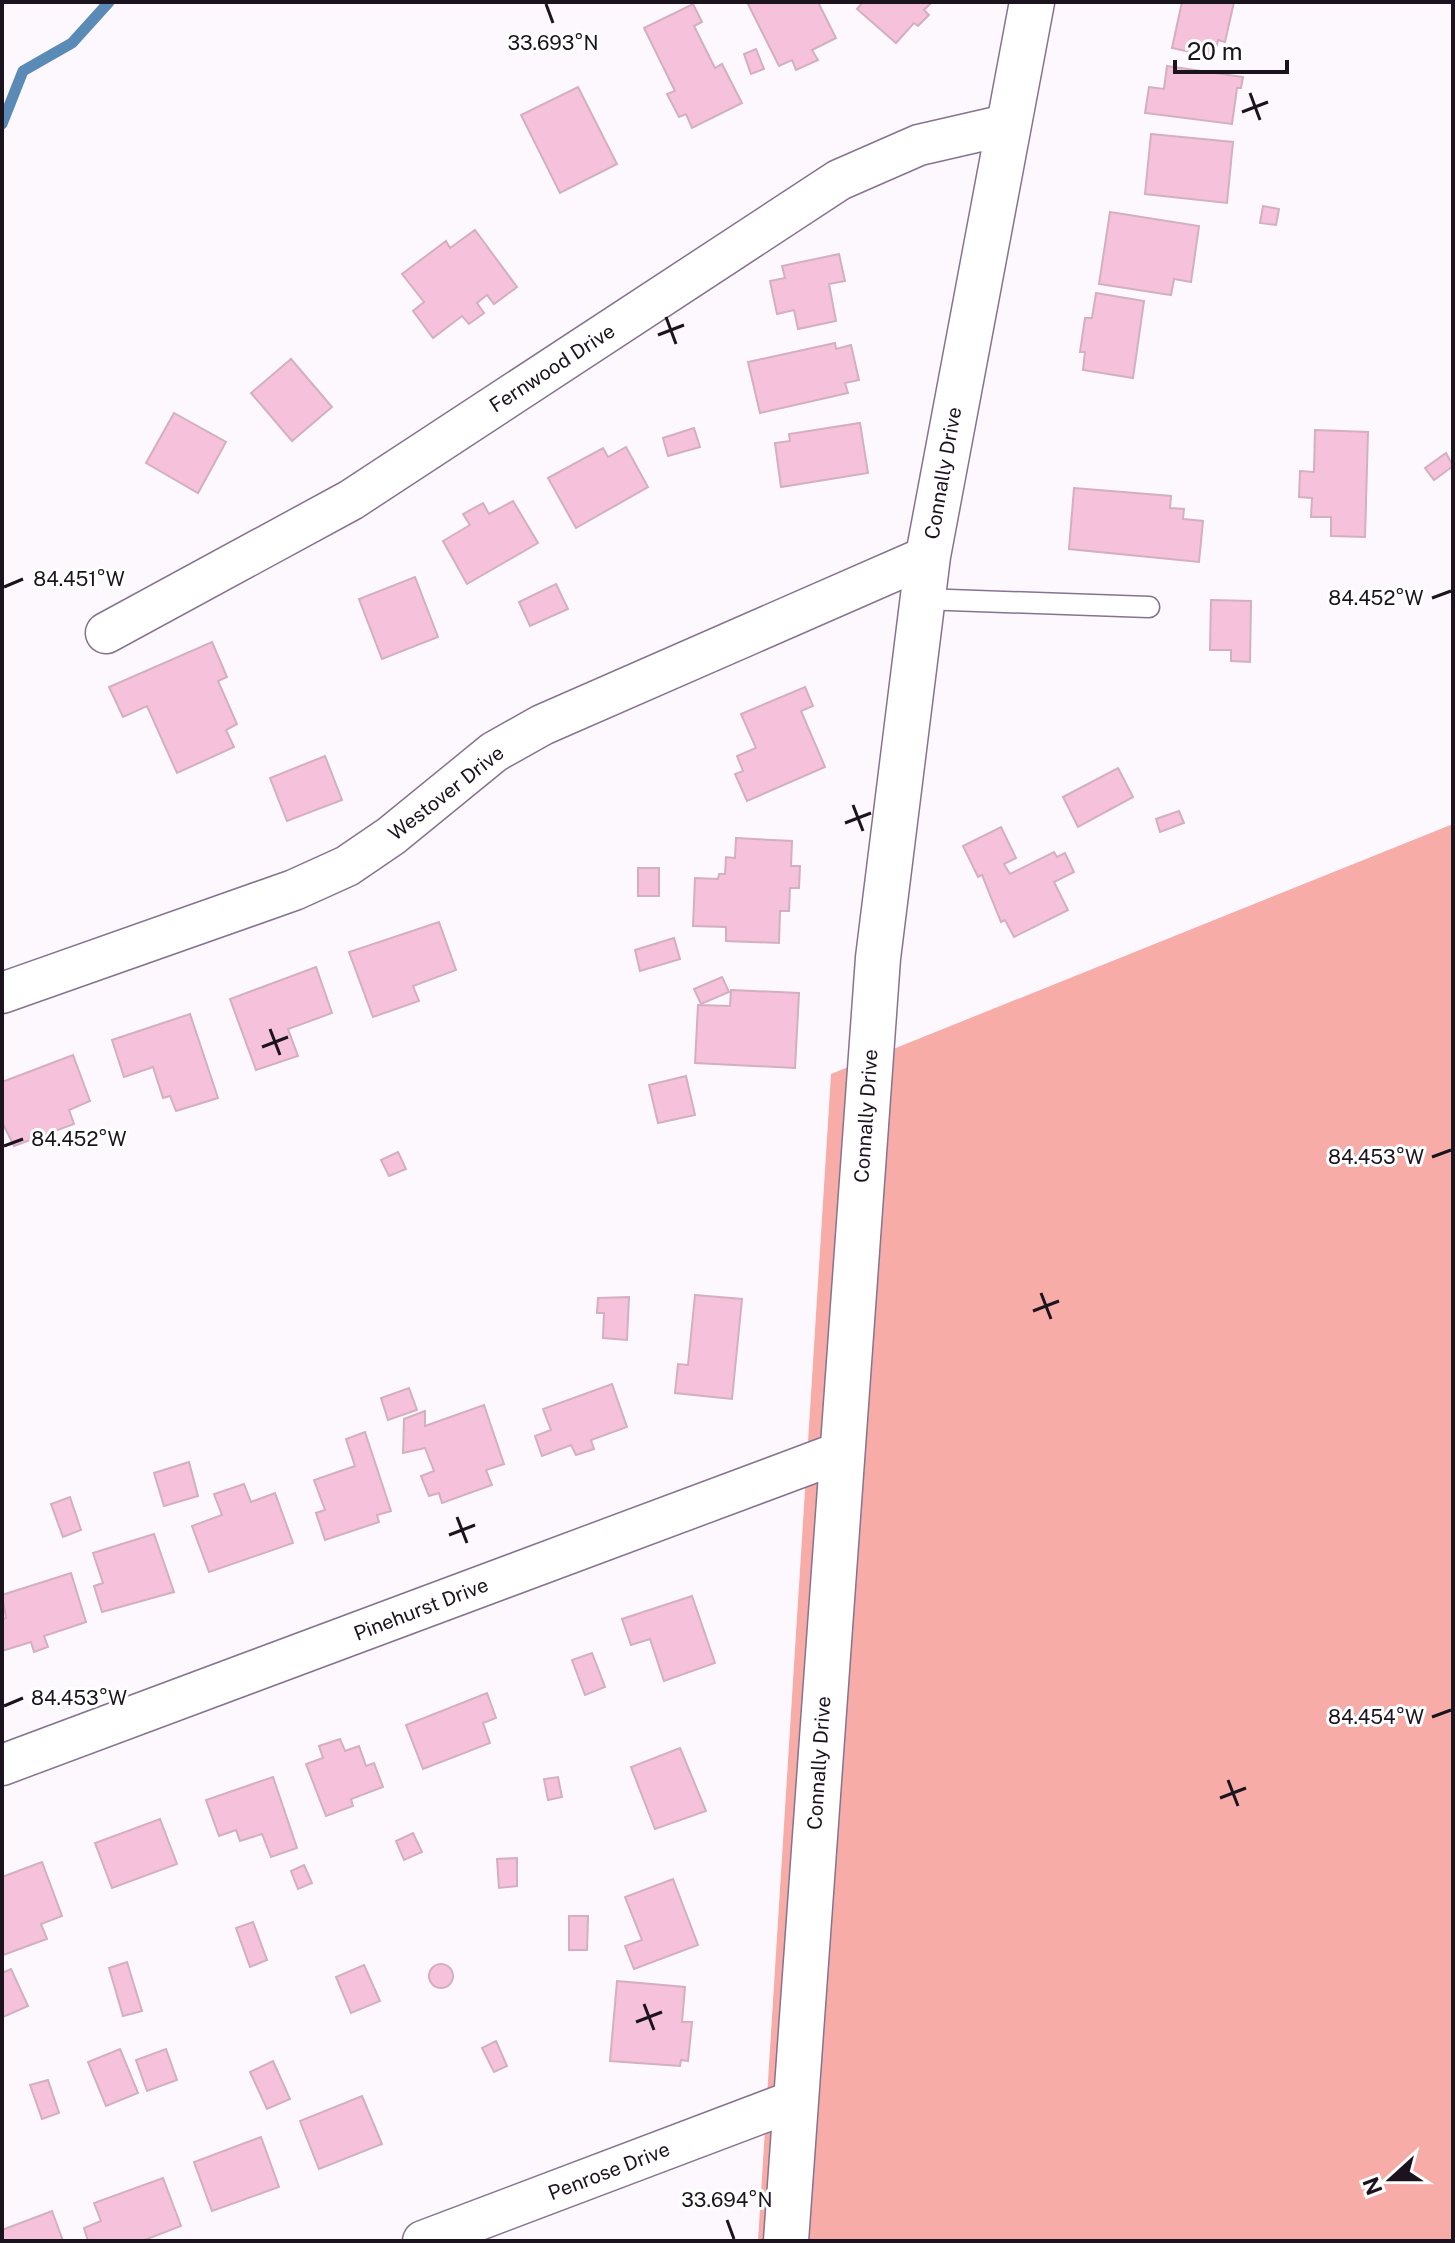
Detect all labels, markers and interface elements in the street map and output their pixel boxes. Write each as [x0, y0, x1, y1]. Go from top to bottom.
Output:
scale bar [1175, 24, 1287, 74]
text: 33.693°N [507, 31, 599, 55]
text: 20 m [1187, 37, 1243, 65]
street label: Fernwood Drive [485, 319, 619, 417]
street label: Connally Drive [920, 405, 966, 541]
text: 84.451°W [33, 567, 125, 591]
text: 84.452°W [1328, 586, 1424, 610]
street label: Westover Drive [384, 741, 508, 845]
street label: Connally Drive [849, 1048, 883, 1184]
text: 84.452°W [31, 1127, 127, 1151]
text: 84.453°W [1328, 1145, 1424, 1169]
street label: Pinehurst Drive [350, 1572, 492, 1646]
text: 84.453°W [31, 1686, 127, 1710]
street label: Connally Drive [802, 1695, 836, 1831]
text: 84.454°W [1328, 1705, 1424, 1729]
street label: Penrose Drive [545, 2137, 673, 2205]
north arrow [1351, 2139, 1431, 2219]
text: N [1357, 2173, 1388, 2199]
text: 33.694°N [681, 2188, 773, 2212]

